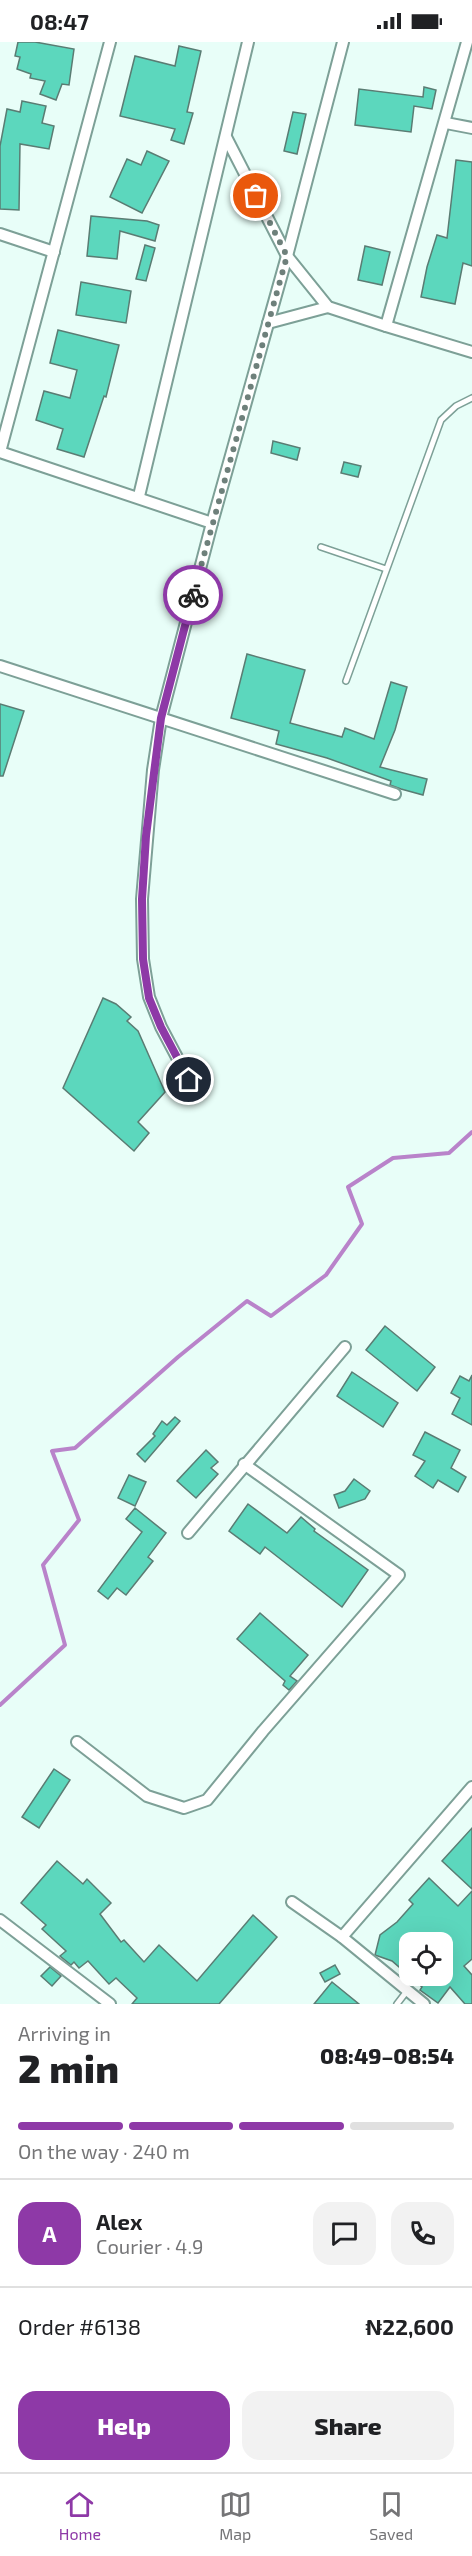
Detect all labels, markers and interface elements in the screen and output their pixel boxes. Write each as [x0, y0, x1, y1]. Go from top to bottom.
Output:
text: 08:47 [30, 8, 89, 34]
pin [230, 170, 281, 221]
icon: bag [239, 179, 272, 212]
courier [163, 565, 223, 625]
icon: bike [177, 579, 210, 612]
pin [163, 1054, 214, 1105]
icon: home [172, 1063, 205, 1096]
map controls [399, 1932, 453, 1986]
button: locate [399, 1932, 453, 1986]
text: Arriving in [18, 2021, 111, 2045]
text: 08:49–08:54 [320, 2042, 454, 2068]
text: 2 min [18, 2044, 119, 2091]
text: On the way · 240 m [18, 2139, 190, 2163]
button: chat [313, 2202, 376, 2265]
button: phone [391, 2202, 454, 2265]
text: Alex [96, 2208, 142, 2234]
text: A [42, 2220, 57, 2246]
text: Courier · 4.9 [96, 2234, 203, 2258]
text: Order #6138 [18, 2313, 141, 2339]
text: ₦22,600 [365, 2313, 454, 2339]
button: Help [18, 2391, 230, 2460]
button: Share [242, 2391, 454, 2460]
tab: Home [59, 2488, 101, 2543]
tab: Map [219, 2488, 252, 2543]
tab: Saved [369, 2488, 413, 2543]

